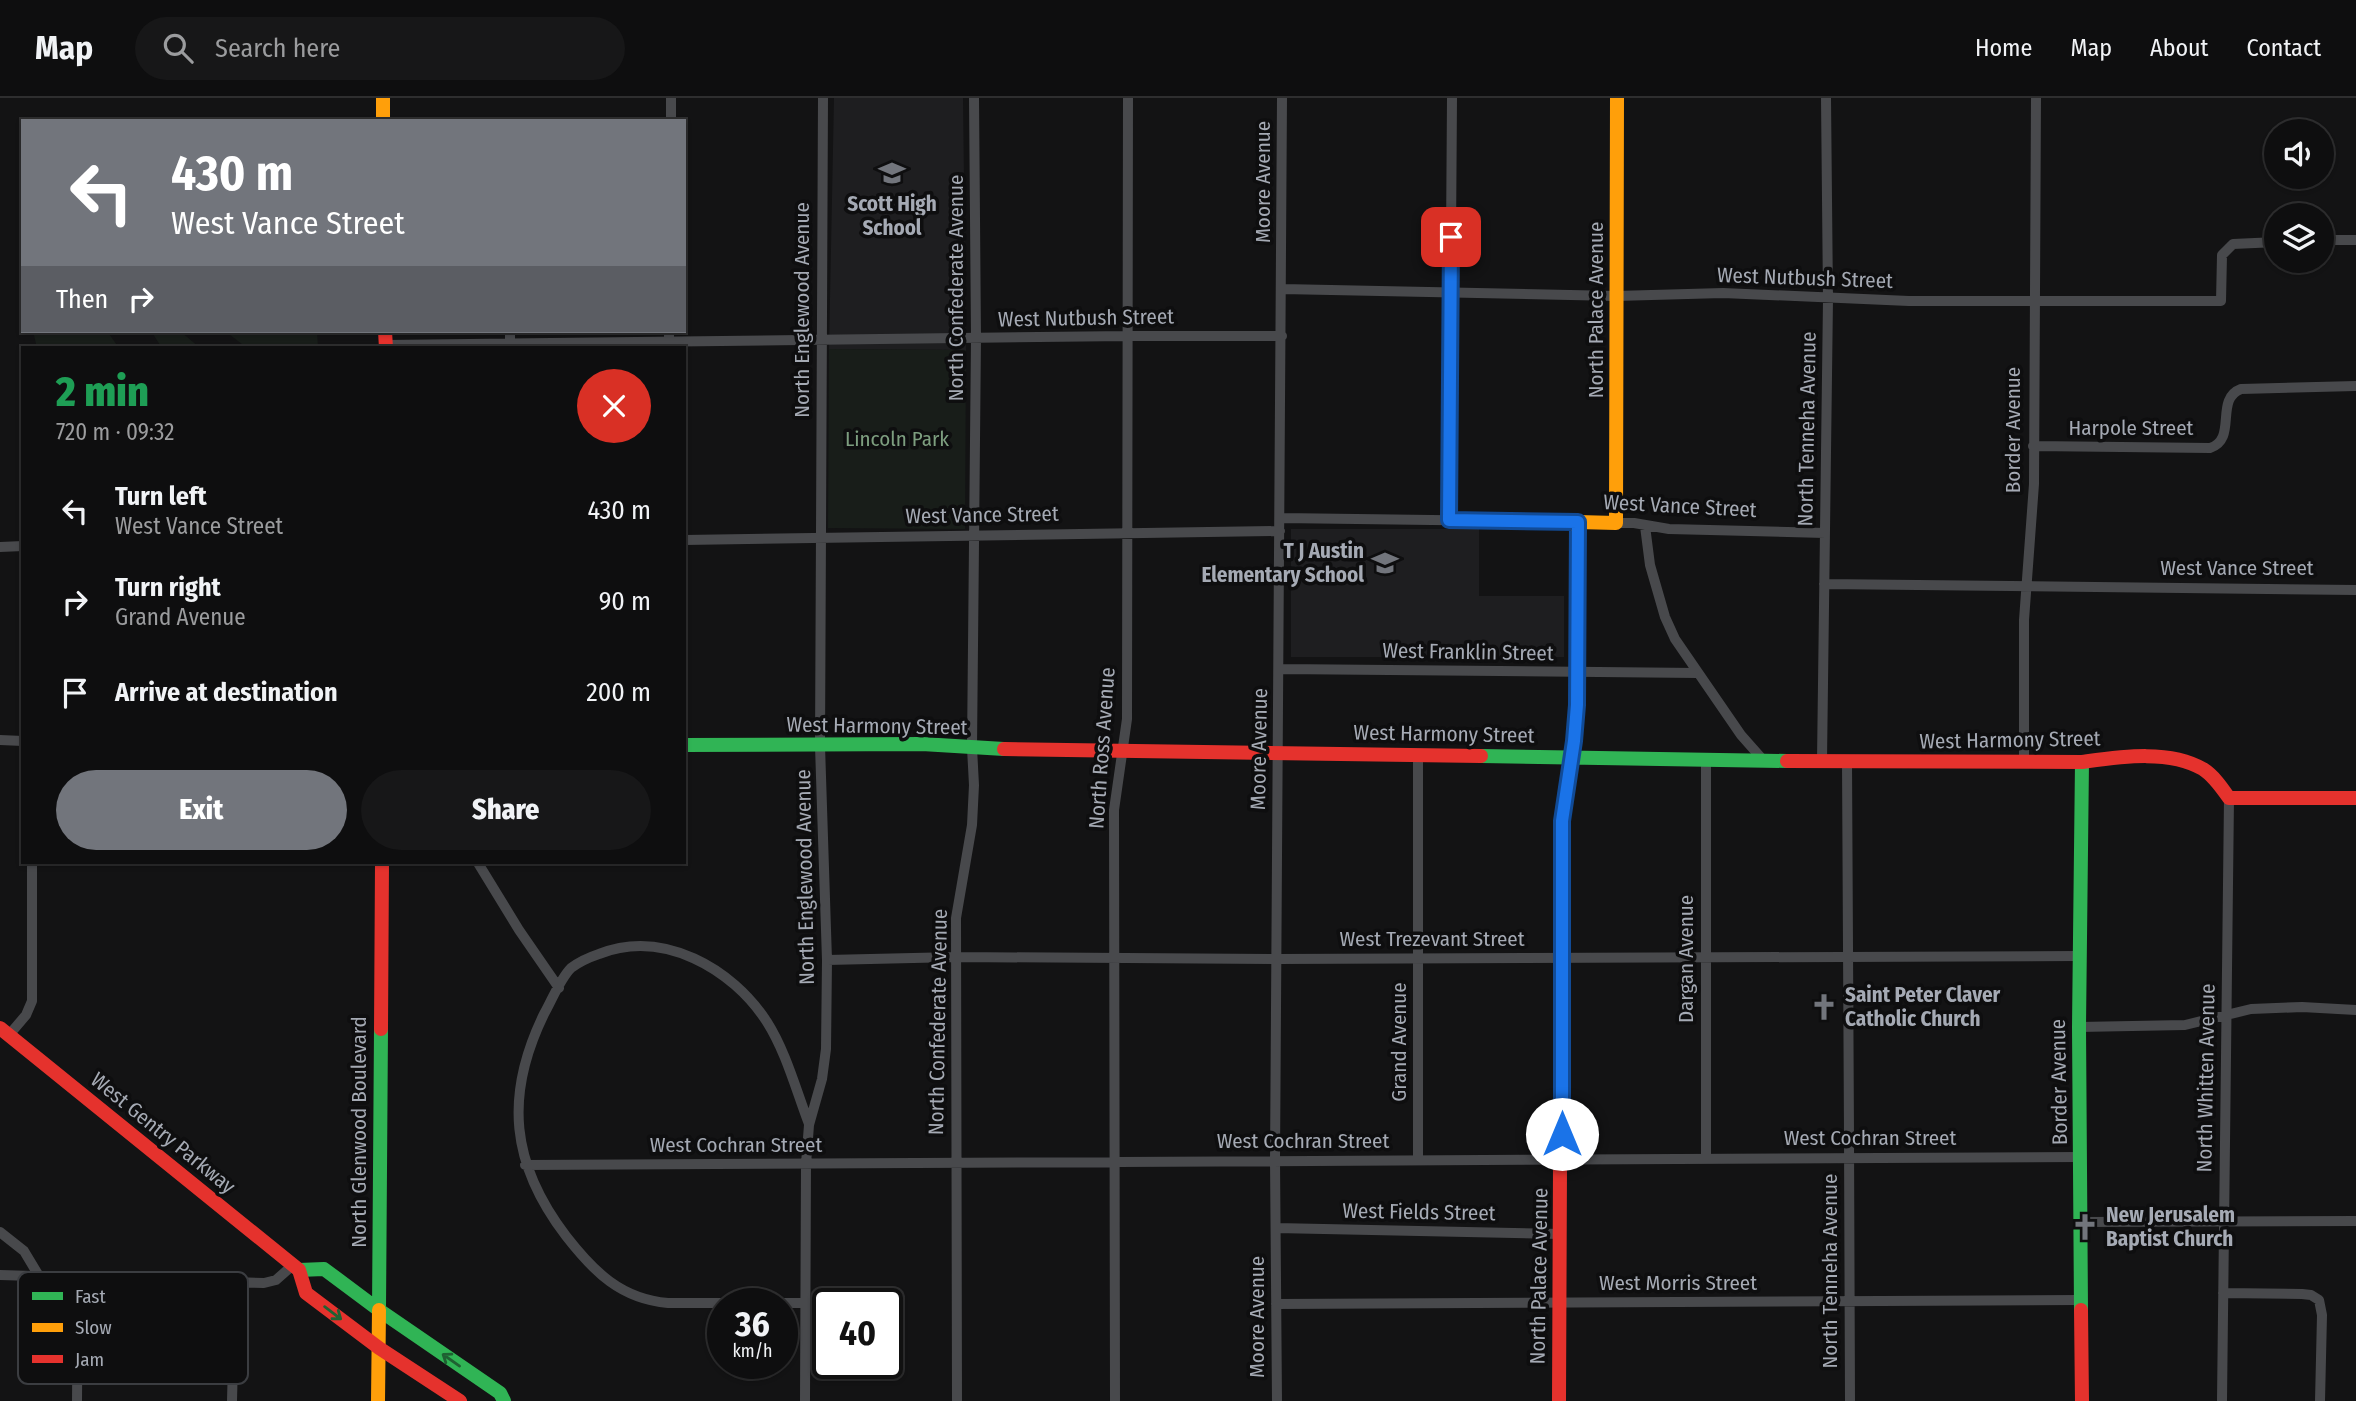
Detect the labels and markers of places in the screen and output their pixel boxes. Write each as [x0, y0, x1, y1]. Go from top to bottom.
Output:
school or university icon: Scott High School [877, 158, 907, 188]
place label: Scott High School [847, 191, 937, 241]
pin [1421, 207, 1481, 267]
place label: T J Austin Elementary School [1201, 538, 1364, 588]
school or university icon: T J Austin Elementary School [1370, 548, 1400, 578]
place label: Saint Peter Claver Catholic Church [1845, 982, 2001, 1032]
church icon: Saint Peter Claver Catholic Church [1809, 992, 1839, 1022]
place label: New Jerusalem Baptist Church [2106, 1202, 2235, 1252]
church icon: New Jerusalem Baptist Church [2070, 1212, 2100, 1242]

